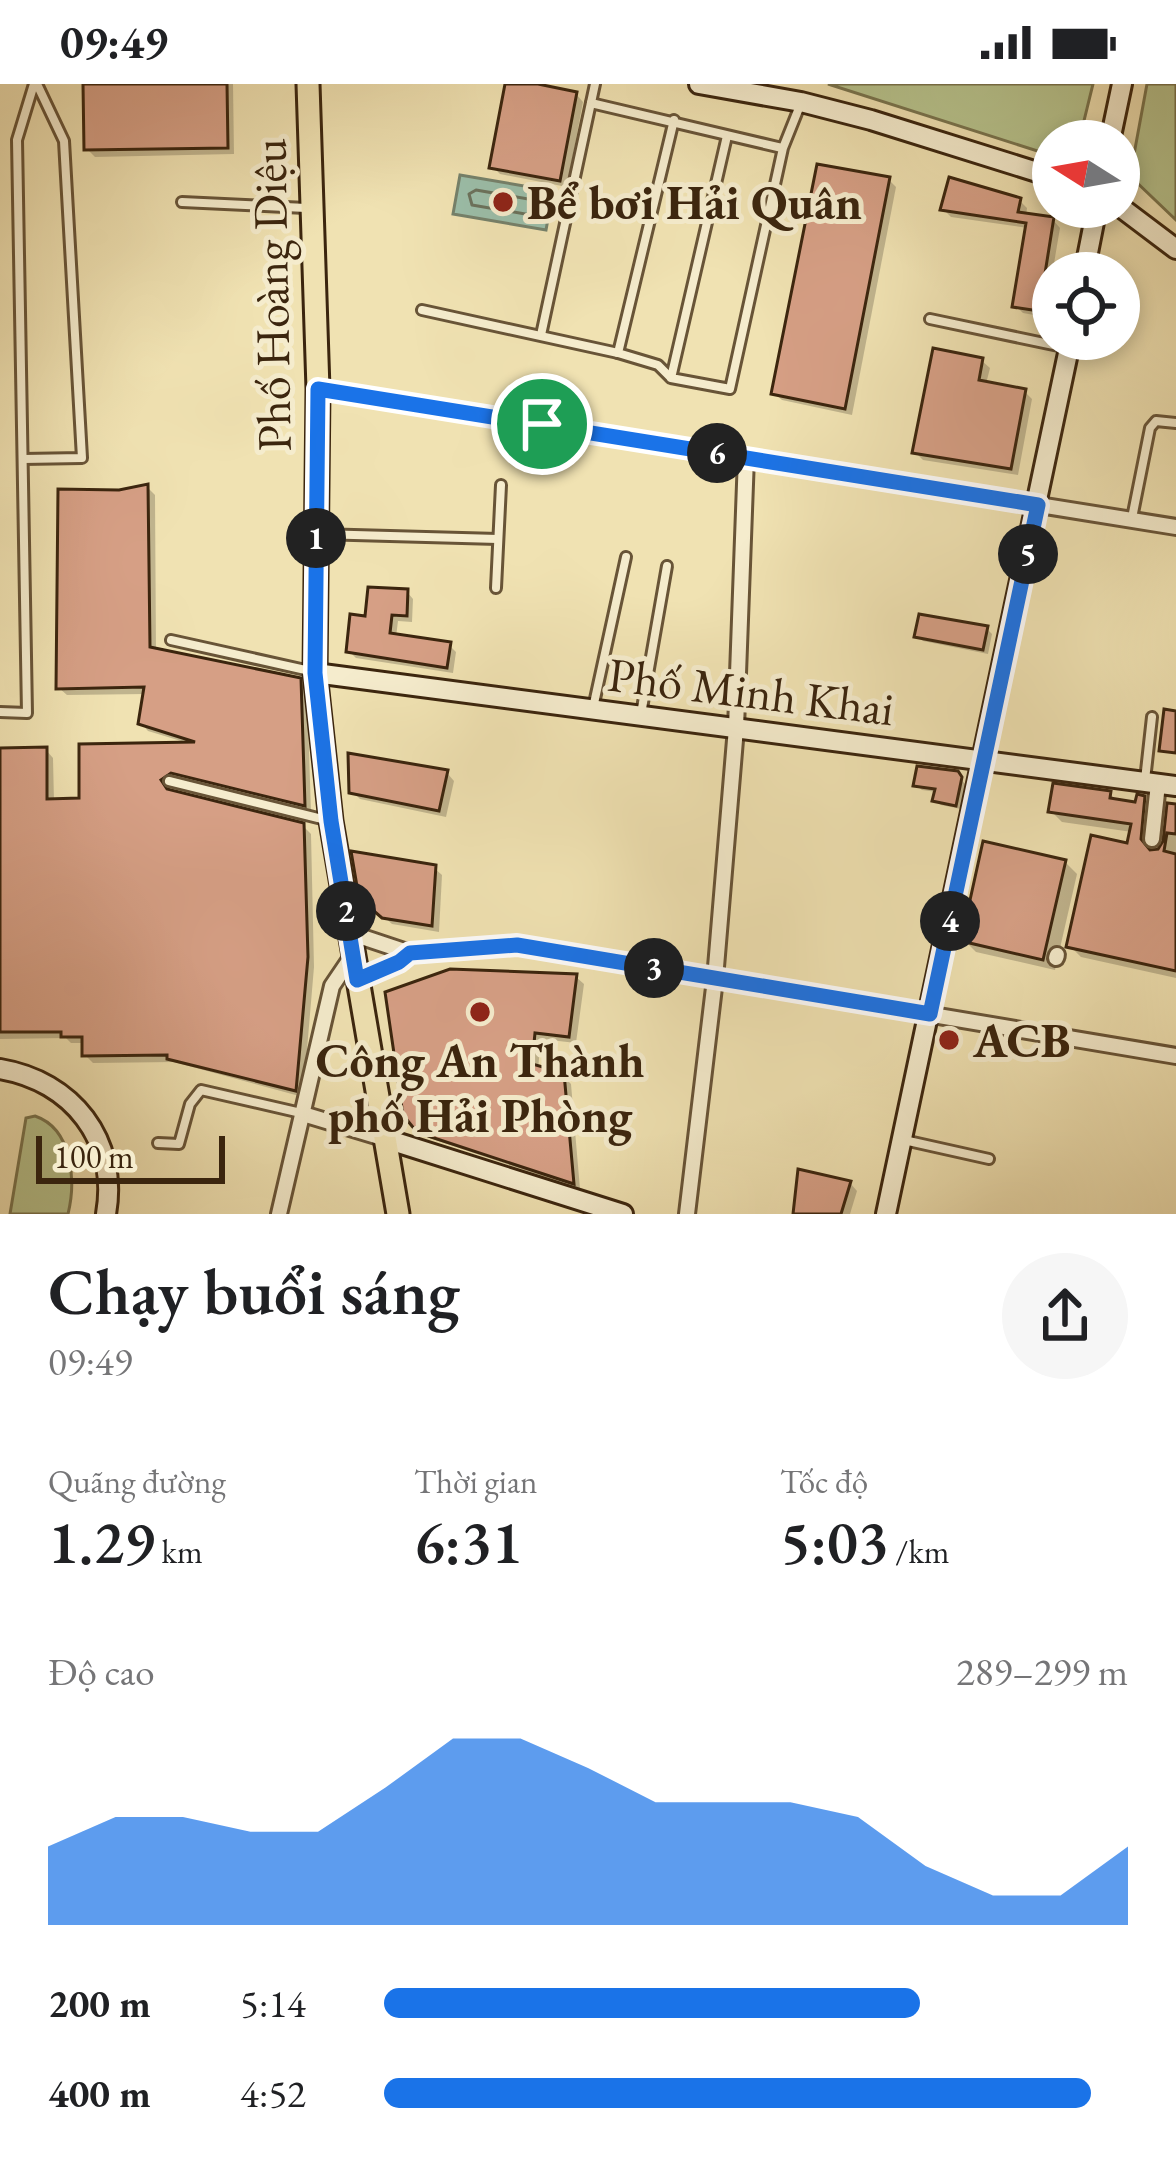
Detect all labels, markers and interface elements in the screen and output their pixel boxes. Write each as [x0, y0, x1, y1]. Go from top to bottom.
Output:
text: 09:49 [60, 13, 168, 71]
north arrow [1032, 120, 1140, 228]
map controls [1032, 120, 1140, 360]
street label: Phố Hoàng Diệu [237, 138, 305, 452]
place label: Bể bơi Hải Quân [527, 171, 862, 233]
marker: Bể bơi Hải Quân [490, 189, 516, 215]
button: locate [1032, 252, 1140, 360]
pin [491, 373, 593, 475]
icon: arrive [509, 391, 575, 457]
pin: 6 [687, 423, 747, 483]
text: 6 [708, 431, 726, 474]
pin: 1 [286, 508, 346, 568]
text: 1 [307, 516, 325, 559]
pin: 5 [998, 524, 1058, 584]
text: 5 [1019, 532, 1037, 575]
street label: Phố Minh Khai [605, 643, 897, 739]
pin: 2 [316, 881, 376, 941]
text: 2 [337, 889, 355, 932]
pin: 4 [920, 891, 980, 951]
text: 4 [941, 899, 959, 942]
pin: 3 [624, 938, 684, 998]
text: 3 [645, 946, 663, 989]
marker: Công An Thành phố Hải Phòng [467, 999, 493, 1025]
place label: ACB [972, 1009, 1071, 1071]
marker: ACB [936, 1027, 962, 1053]
place label: Công An Thành phố Hải Phòng [315, 1029, 645, 1146]
scale bar [36, 1130, 225, 1183]
text: 100 m [54, 1135, 134, 1178]
text: Chạy buổi sáng [48, 1248, 459, 1334]
button: share [1002, 1253, 1128, 1379]
text: 09:49 [48, 1336, 133, 1387]
text: Quãng đường [48, 1460, 226, 1503]
text: Thời gian [414, 1460, 538, 1503]
text: Tốc độ [780, 1460, 868, 1503]
text: 1.29 [48, 1503, 155, 1581]
text: 6:31 [414, 1503, 523, 1581]
text: 5:03 [780, 1503, 889, 1581]
text: km [155, 1530, 203, 1573]
text: /km [889, 1530, 950, 1573]
text: Độ cao [48, 1646, 155, 1697]
text: 289–299 m [956, 1646, 1128, 1697]
text: 200 m [48, 1978, 151, 2029]
text: 5:14 [240, 1978, 306, 2029]
text: 400 m [48, 2068, 151, 2119]
text: 4:52 [240, 2068, 306, 2119]

